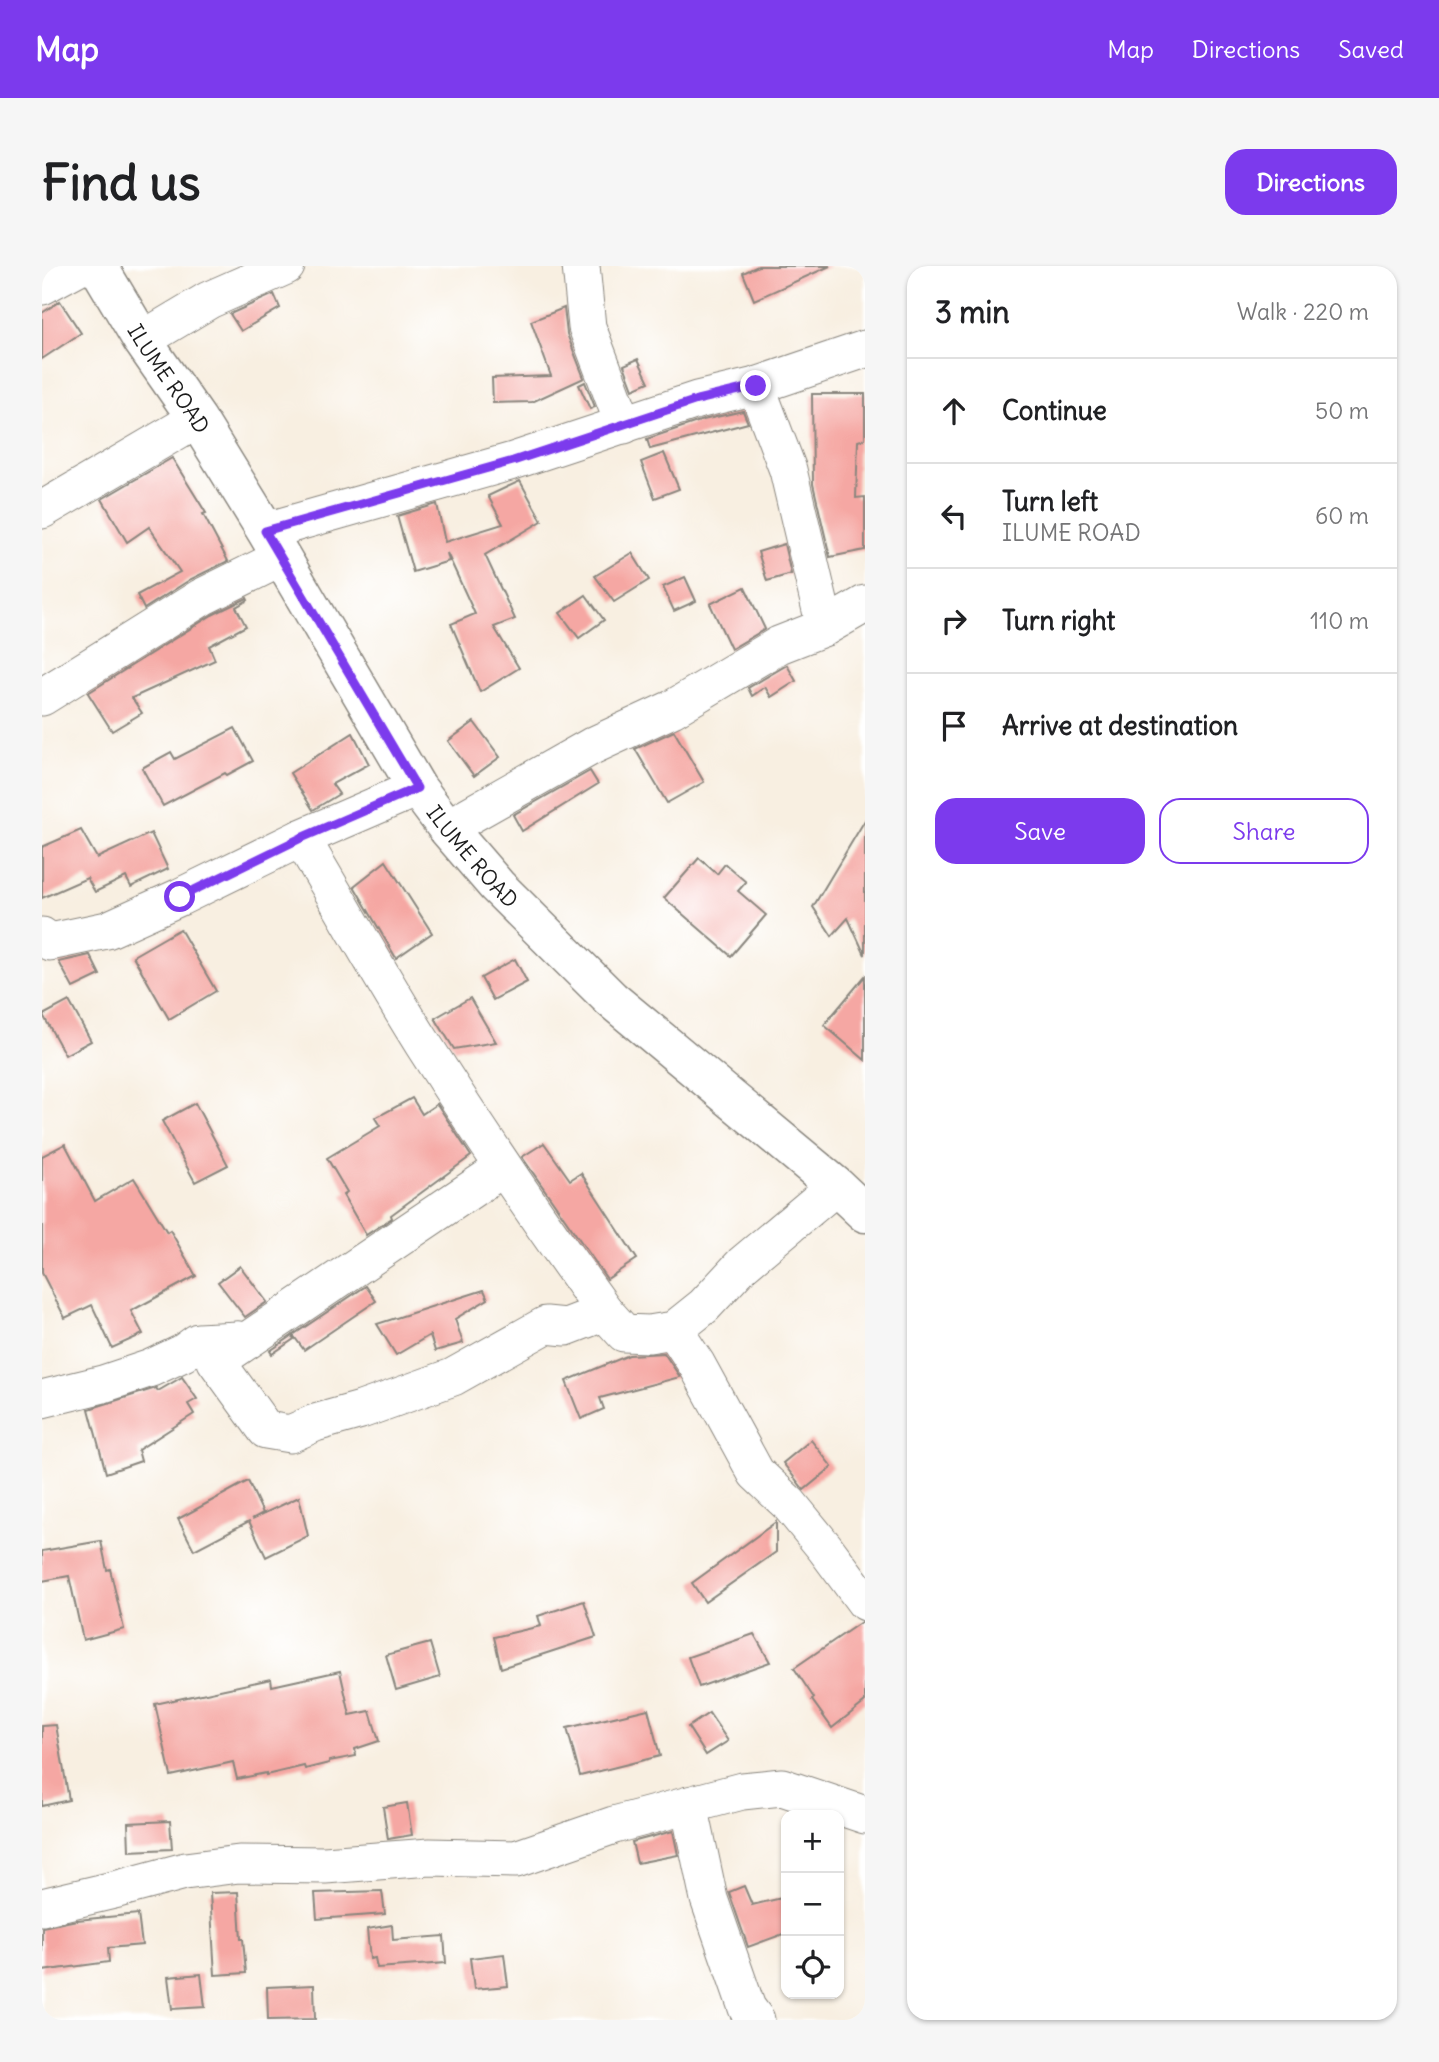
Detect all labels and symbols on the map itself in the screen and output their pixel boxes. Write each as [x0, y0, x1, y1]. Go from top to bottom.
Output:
street label: ILUME ROAD [122, 319, 216, 438]
route end [740, 370, 771, 401]
street label: ILUME ROAD [421, 800, 524, 913]
route start [164, 881, 195, 912]

